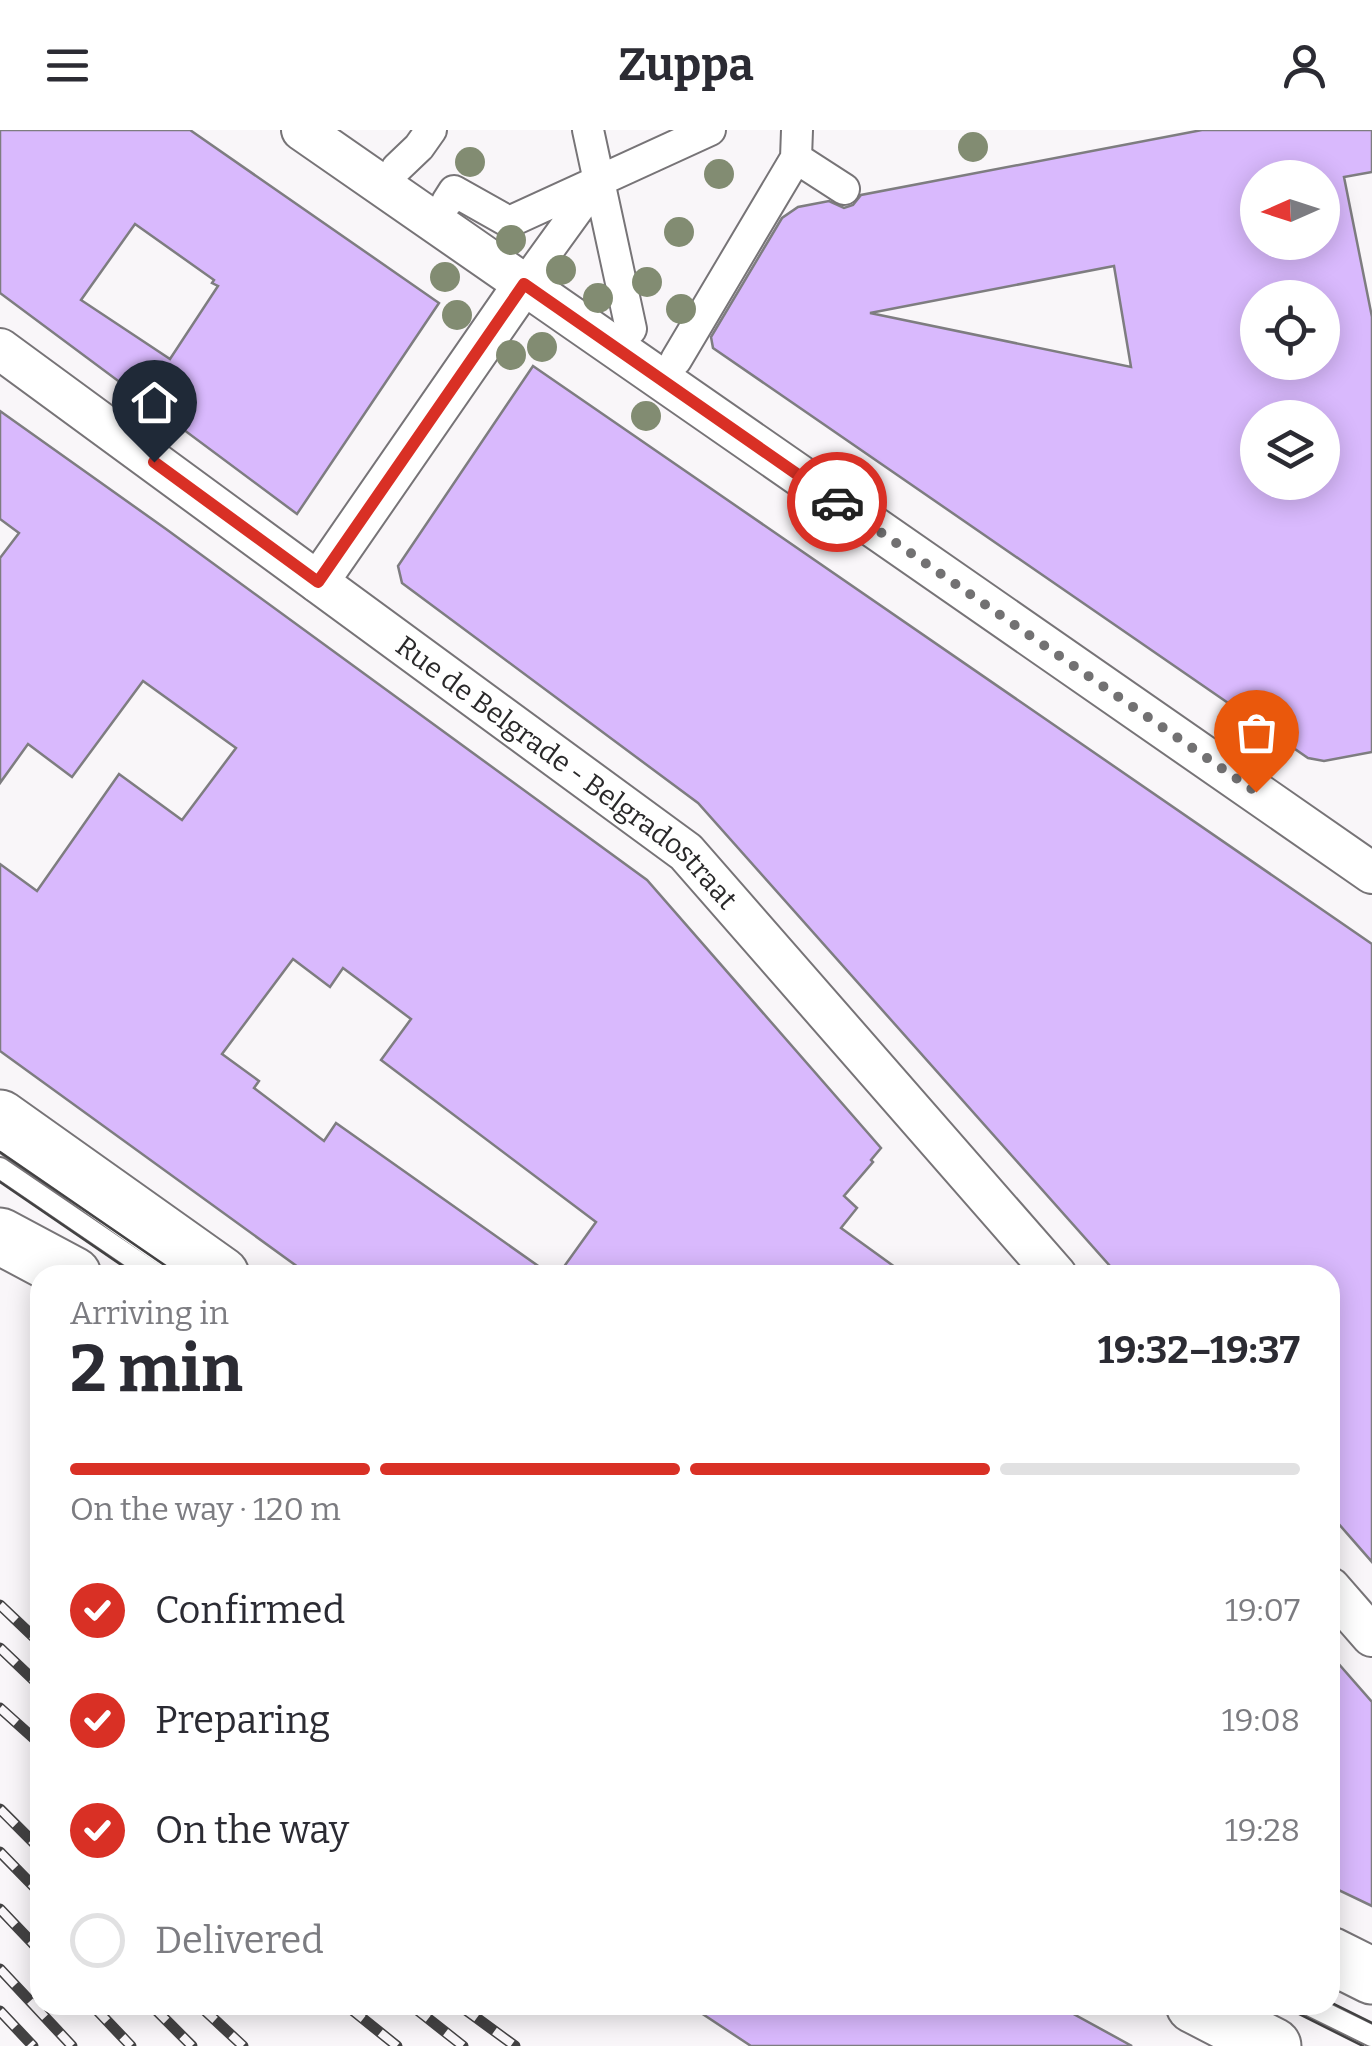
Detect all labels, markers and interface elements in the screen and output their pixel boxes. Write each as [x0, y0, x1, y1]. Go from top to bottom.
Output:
icon: menu [40, 38, 95, 93]
text: Zuppa [618, 38, 754, 92]
icon: person [1277, 38, 1332, 93]
north arrow [1240, 160, 1340, 260]
map controls [1240, 160, 1340, 500]
button: locate [1240, 280, 1340, 380]
pin [112, 360, 197, 463]
icon: home [127, 375, 182, 430]
button: layers [1240, 400, 1340, 500]
courier [787, 452, 887, 552]
icon: car [810, 475, 865, 530]
street label: Rue de Belgrade - Belgradostraat [390, 629, 744, 916]
pin [1214, 690, 1299, 793]
icon: bag [1229, 705, 1284, 760]
text: Arriving in [70, 1294, 229, 1332]
text: 19:32–19:37 [1098, 1327, 1300, 1373]
text: 2 min [70, 1330, 243, 1408]
text: On the way · 120 m [70, 1490, 341, 1528]
icon: check [70, 1583, 125, 1638]
text: Confirmed [155, 1587, 345, 1633]
text: 19:07 [1225, 1591, 1300, 1629]
icon: check [70, 1693, 125, 1748]
text: Preparing [155, 1697, 330, 1743]
text: 19:08 [1222, 1701, 1300, 1739]
icon: check [70, 1803, 125, 1858]
text: On the way [155, 1807, 349, 1853]
text: 19:28 [1225, 1811, 1300, 1849]
text: Delivered [155, 1917, 324, 1963]

